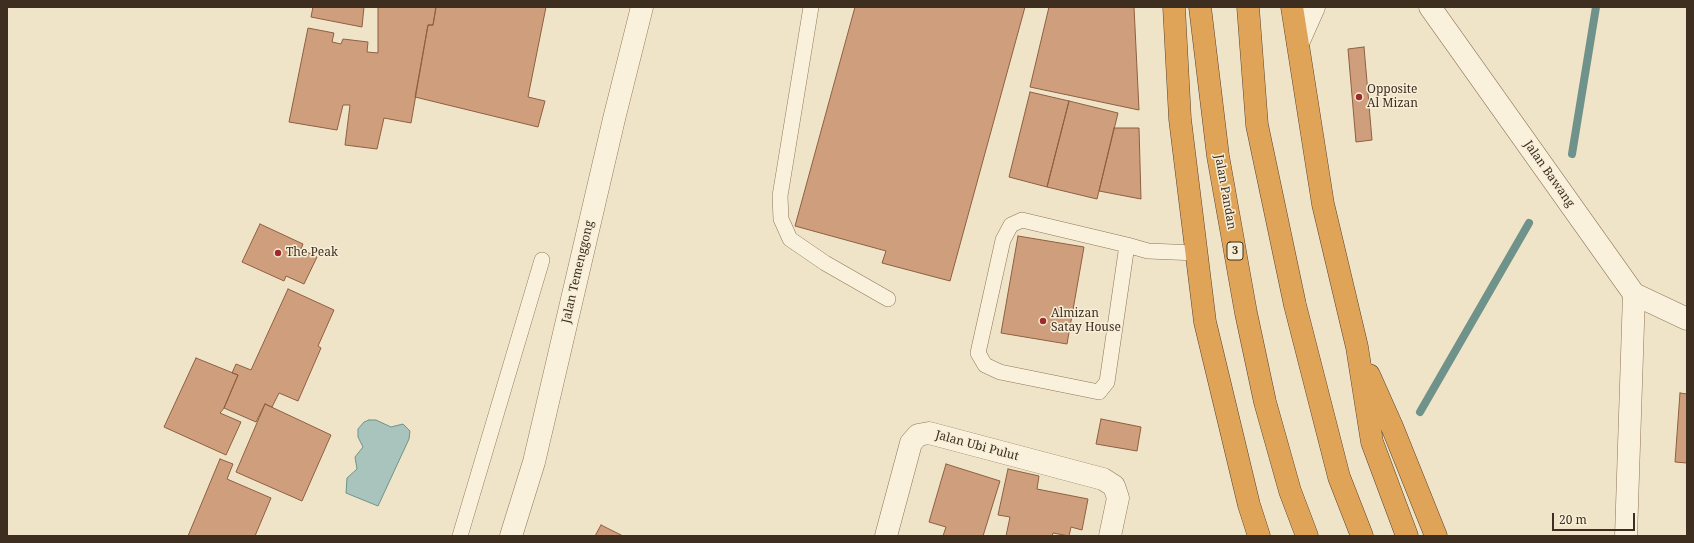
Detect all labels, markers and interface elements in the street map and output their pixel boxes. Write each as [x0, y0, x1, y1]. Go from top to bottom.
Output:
place label: Opposite Al Mizan [1367, 83, 1418, 111]
marker: Opposite Al Mizan [1354, 92, 1364, 102]
street label: Jalan Bawang [1521, 138, 1577, 210]
street label: Jalan Pandan [1211, 153, 1239, 231]
street label: Jalan Temenggong [559, 219, 597, 325]
road number: 3 [1227, 242, 1243, 260]
place label: The Peak [286, 246, 338, 260]
marker: The Peak [273, 248, 283, 258]
place label: Almizan Satay House [1051, 307, 1121, 335]
marker: Almizan Satay House [1038, 316, 1048, 326]
street label: Jalan Ubi Pulut [934, 428, 1020, 464]
scale bar [1554, 505, 1637, 531]
text: 20 m [1559, 511, 1587, 528]

